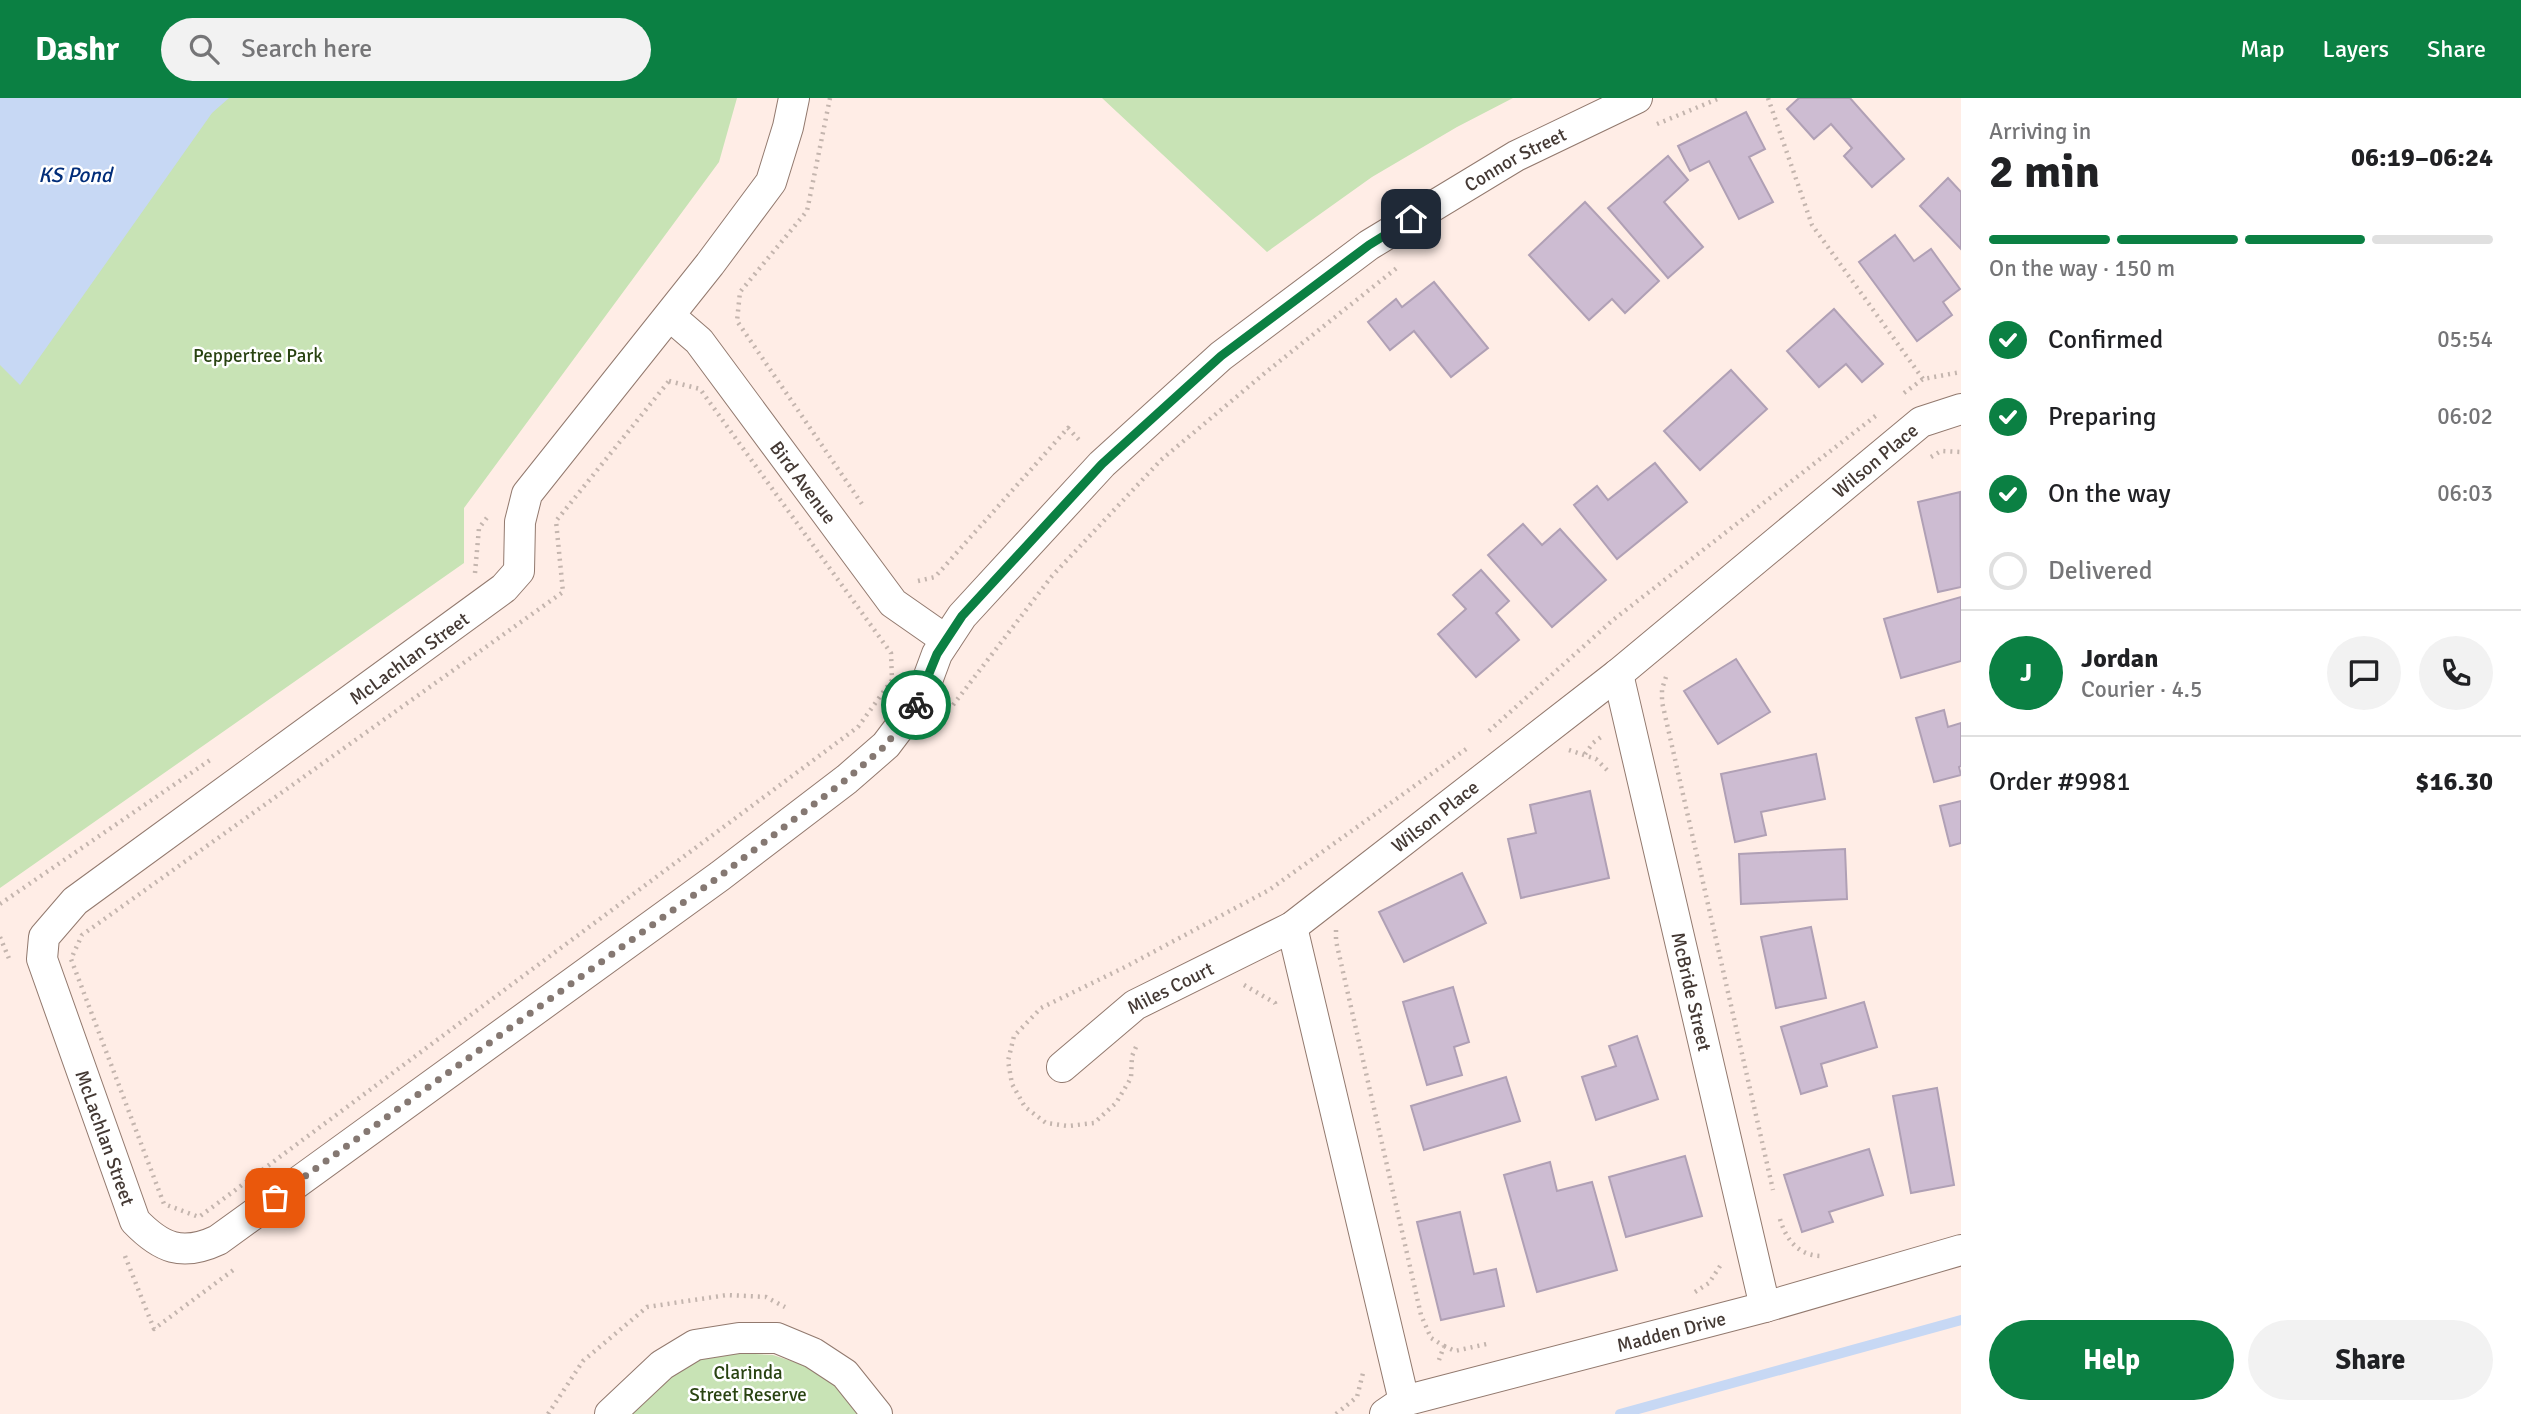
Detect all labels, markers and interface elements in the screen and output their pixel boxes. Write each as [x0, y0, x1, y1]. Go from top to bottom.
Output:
search box [161, 18, 651, 81]
text: Dashr [35, 29, 119, 70]
icon: search [185, 30, 223, 68]
text: Search here [241, 33, 372, 65]
text: Map [2240, 34, 2285, 64]
text: Layers [2323, 34, 2389, 64]
text: Share [2427, 34, 2486, 64]
text: Arriving in [1989, 117, 2091, 146]
street label: Connor Street [1460, 123, 1571, 197]
text: 06:19–06:24 [2351, 142, 2493, 174]
text: 2 min [1989, 144, 2100, 200]
water label: KS Pond [38, 162, 115, 188]
pin [1381, 189, 1441, 249]
icon: home [1392, 200, 1430, 238]
text: On the way · 150 m [1989, 254, 2175, 283]
icon: check [1989, 321, 2027, 359]
text: Confirmed [2048, 324, 2163, 356]
text: 05:54 [2437, 325, 2493, 354]
park label: Peppertree Park [193, 344, 323, 368]
icon: check [1989, 398, 2027, 436]
text: Preparing [2048, 401, 2156, 433]
text: 06:02 [2437, 402, 2493, 431]
street label: Wilson Place [1828, 419, 1923, 504]
street label: Bird Avenue [764, 437, 841, 529]
icon: check [1989, 475, 2027, 513]
text: On the way [2048, 478, 2171, 510]
text: 06:03 [2437, 479, 2493, 508]
text: Delivered [2048, 555, 2153, 587]
street label: McLachlan Street [345, 607, 474, 710]
button: chat [2327, 636, 2401, 710]
button: phone [2419, 636, 2493, 710]
text: Jordan [2081, 643, 2158, 675]
text: J [2020, 657, 2032, 689]
courier [881, 670, 951, 740]
text: Courier · 4.5 [2081, 675, 2202, 704]
icon: bike [897, 686, 935, 724]
text: Order #9981 [1989, 766, 2130, 798]
text: $16.30 [2415, 766, 2493, 798]
street label: Wilson Place [1387, 776, 1484, 858]
street label: McBride Street [1665, 930, 1716, 1054]
street label: Miles Court [1123, 957, 1218, 1020]
street label: McLachlan Street [69, 1067, 140, 1209]
pin [245, 1168, 305, 1228]
icon: bag [256, 1179, 294, 1217]
street label: Madden Drive [1614, 1307, 1728, 1358]
button: Help [1989, 1320, 2234, 1400]
button: Share [2248, 1320, 2493, 1400]
park label: Clarinda Street Reserve [689, 1361, 807, 1407]

